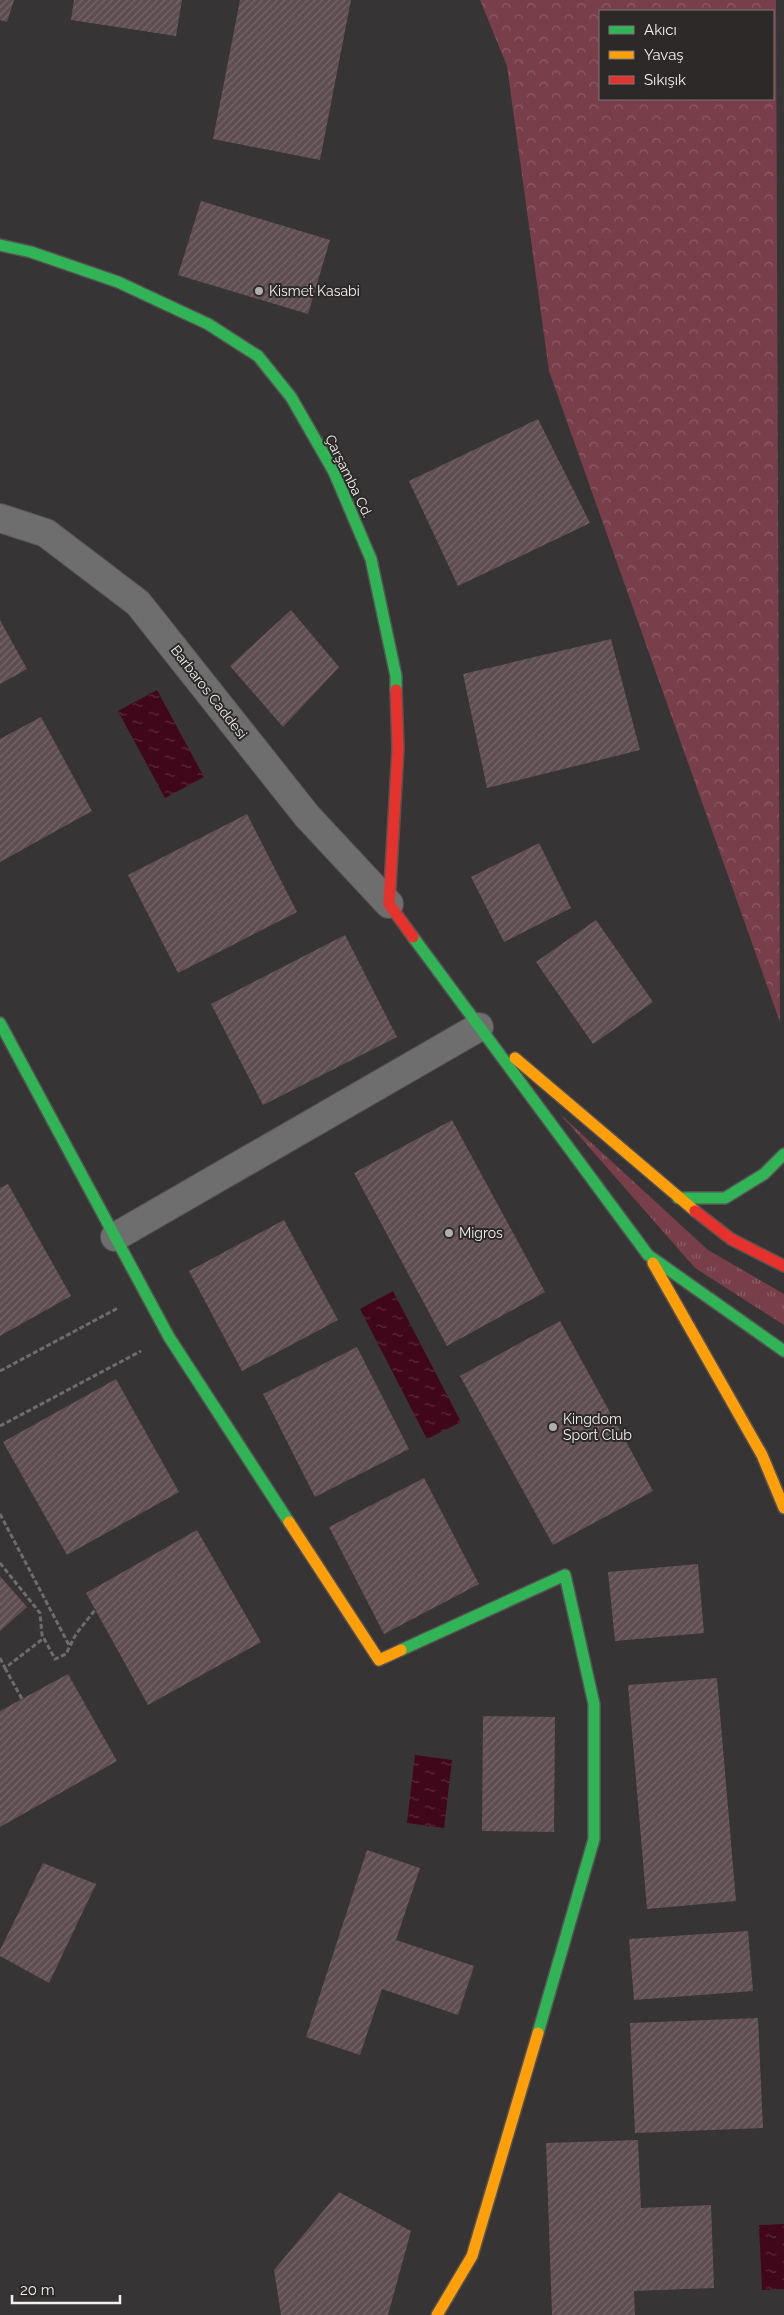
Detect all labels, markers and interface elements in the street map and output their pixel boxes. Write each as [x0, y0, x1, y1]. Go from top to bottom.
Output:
legend [599, 10, 774, 100]
text: Akıcı [644, 21, 677, 39]
text: Yavaş [644, 46, 684, 64]
text: Sıkışık [644, 71, 686, 89]
place label: Kismet Kasabi [269, 283, 360, 299]
marker: Kismet Kasabi [253, 285, 265, 297]
street label: Çarşamba Cd. [322, 432, 376, 520]
street label: Barbaros Caddesi [168, 642, 250, 742]
place label: Migros [459, 1225, 503, 1241]
marker: Migros [443, 1227, 455, 1239]
place label: Kingdom Sport Club [563, 1411, 632, 1443]
marker: Kingdom Sport Club [547, 1421, 559, 1433]
scale bar [12, 2272, 120, 2304]
text: 20 m [20, 2281, 55, 2299]

